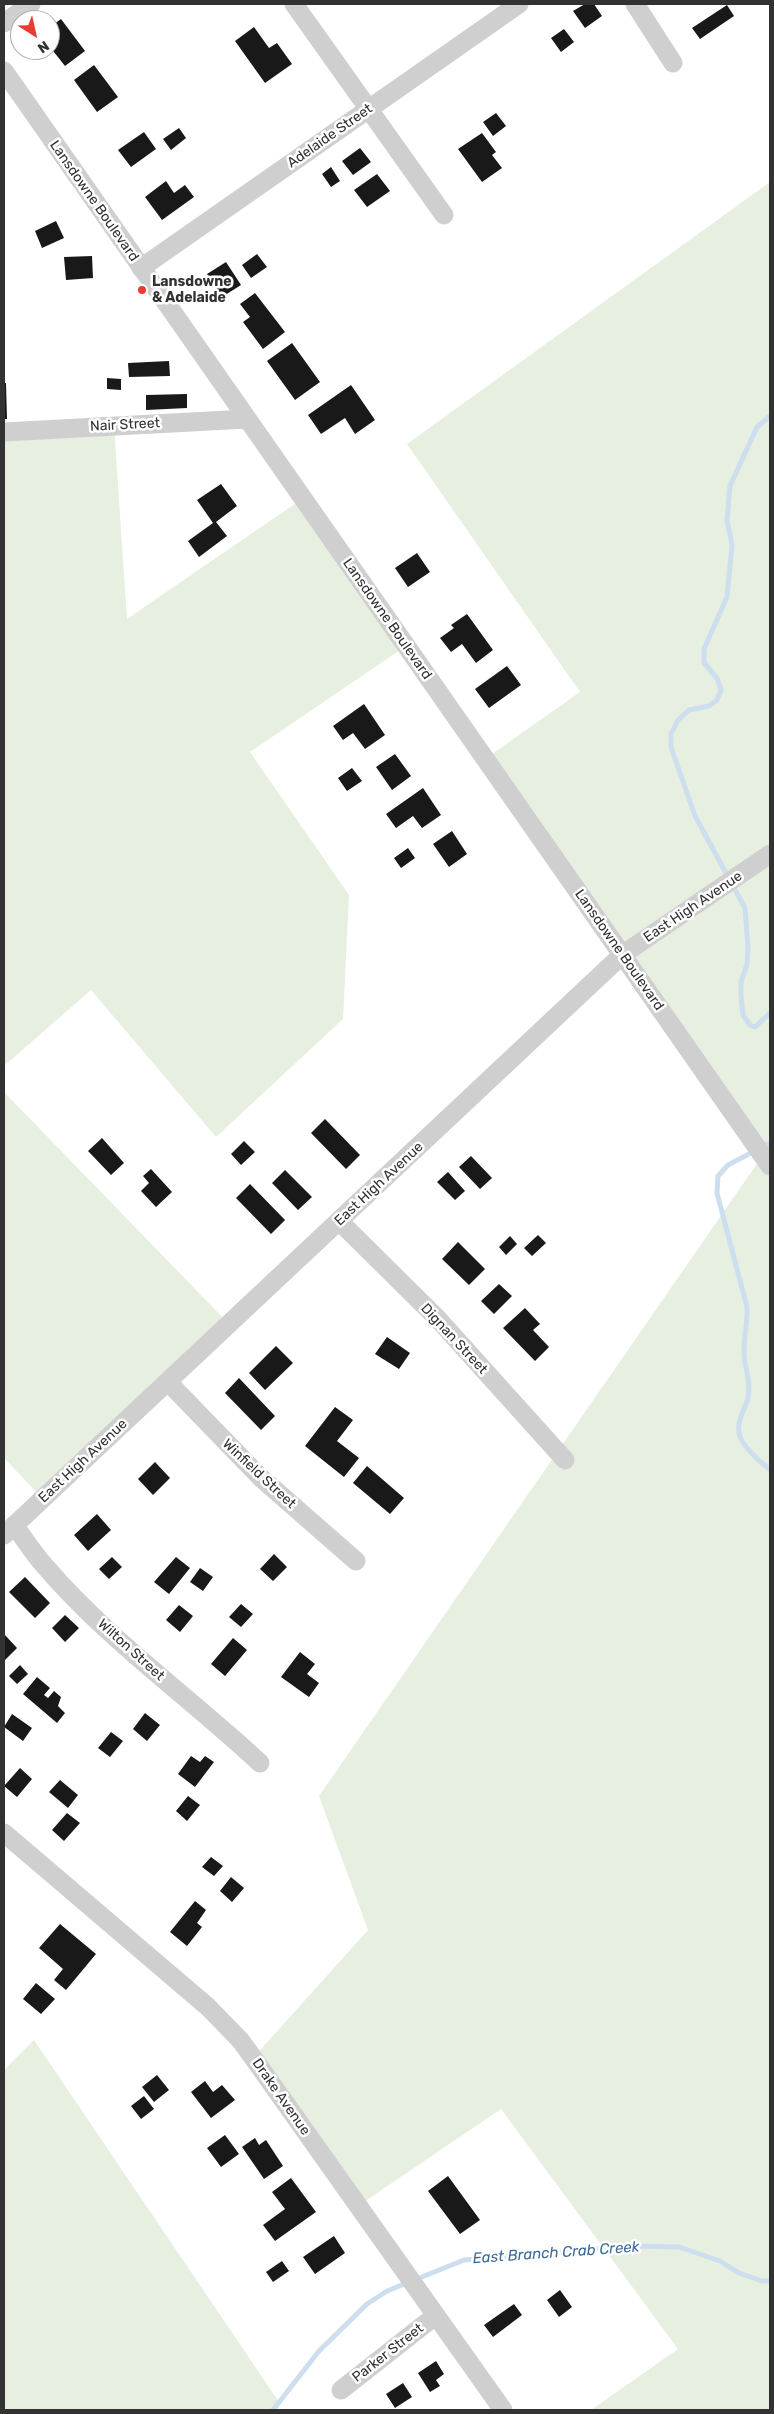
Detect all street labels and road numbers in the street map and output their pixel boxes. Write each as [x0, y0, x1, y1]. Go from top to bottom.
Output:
street label: Adelaide Street [284, 100, 376, 172]
street label: Lansdowne Boulevard [46, 137, 142, 265]
street label: Nair Street [90, 415, 160, 435]
street label: Lansdowne Boulevard [339, 555, 435, 683]
street label: East High Avenue [641, 868, 745, 946]
street label: Lansdowne Boulevard [571, 886, 667, 1014]
street label: East High Avenue [331, 1139, 427, 1229]
street label: Dignan Street [417, 1300, 491, 1378]
street label: East High Avenue [35, 1416, 131, 1506]
street label: Winfield Street [219, 1436, 299, 1512]
street label: Wilton Street [94, 1616, 168, 1684]
street label: Drake Avenue [248, 2055, 314, 2139]
street label: Parker Street [349, 2320, 427, 2386]

